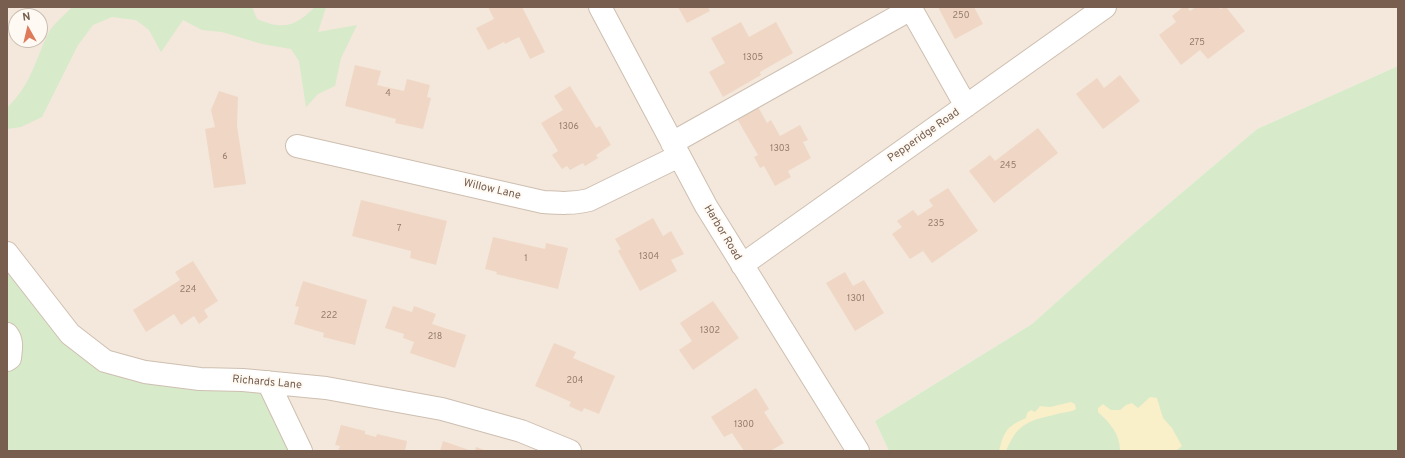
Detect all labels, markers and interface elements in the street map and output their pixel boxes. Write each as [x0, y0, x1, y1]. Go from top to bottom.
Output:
north arrow [8, 8, 48, 48]
text: N [22, 10, 31, 25]
house number: 250 [953, 11, 969, 21]
house number: 275 [1189, 38, 1205, 48]
house number: 1305 [743, 53, 763, 63]
house number: 4 [385, 89, 391, 99]
street label: Pepperidge Road [885, 106, 963, 166]
house number: 1306 [559, 122, 579, 132]
house number: 1303 [770, 144, 790, 154]
house number: 6 [222, 152, 228, 162]
house number: 245 [1000, 161, 1016, 171]
street label: Willow Lane [462, 177, 522, 203]
street label: Harbor Road [700, 203, 744, 263]
house number: 235 [928, 219, 944, 229]
house number: 7 [397, 224, 401, 234]
house number: 1304 [639, 252, 659, 262]
house number: 1 [524, 254, 528, 264]
house number: 224 [180, 285, 196, 295]
house number: 1301 [847, 294, 865, 304]
house number: 222 [321, 311, 337, 321]
house number: 1302 [700, 326, 720, 336]
house number: 218 [428, 332, 442, 342]
street label: Richards Lane [232, 373, 302, 393]
house number: 204 [567, 376, 583, 386]
house number: 1300 [734, 420, 754, 430]

